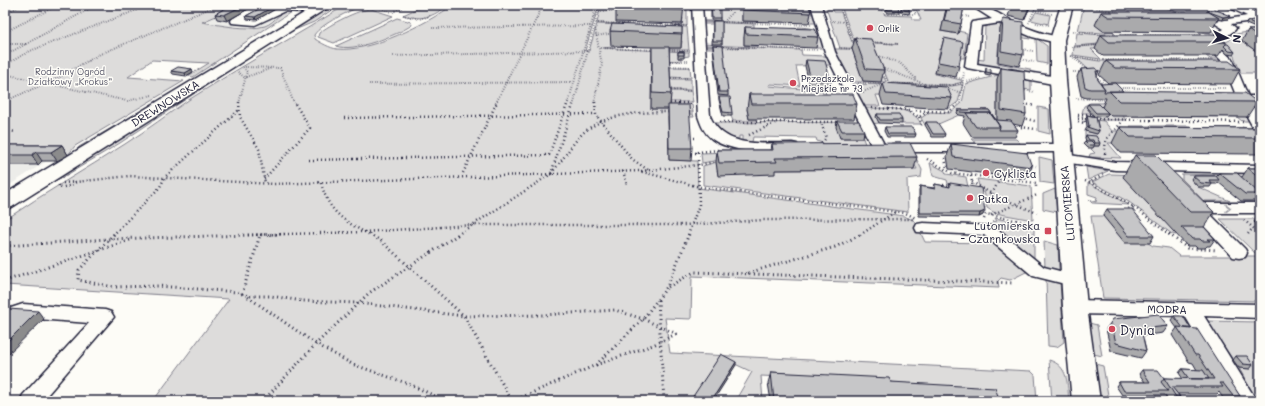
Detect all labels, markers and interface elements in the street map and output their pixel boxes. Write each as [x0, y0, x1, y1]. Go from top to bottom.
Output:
north arrow [1207, 18, 1247, 58]
marker: Orlik [865, 23, 875, 33]
place label: Orlik [878, 23, 900, 34]
text: N [1230, 34, 1245, 44]
park label: Rodzinny Ogród Działkowy „Krokus” [28, 66, 112, 87]
place label: Przedszkole Miejskie nr 73 [801, 73, 863, 94]
street label: DREWNOWSKA [128, 76, 202, 130]
marker: Przedszkole Miejskie nr 73 [788, 78, 798, 88]
street label: LUTOMIERSKA [1056, 165, 1078, 241]
place label: Cyklista [994, 166, 1037, 181]
marker: Cyklista [981, 168, 991, 178]
place label: Putka [978, 191, 1008, 206]
marker: Putka [965, 193, 975, 203]
one-way arrow [1225, 204, 1231, 212]
place label: Lutomierska - Czarnkowska [960, 218, 1040, 246]
marker: Lutomierska - Czarnkowska [1043, 226, 1053, 236]
street label: MODRA [1147, 301, 1187, 317]
place label: Dynia [1120, 321, 1155, 338]
marker: Dynia [1107, 324, 1117, 334]

